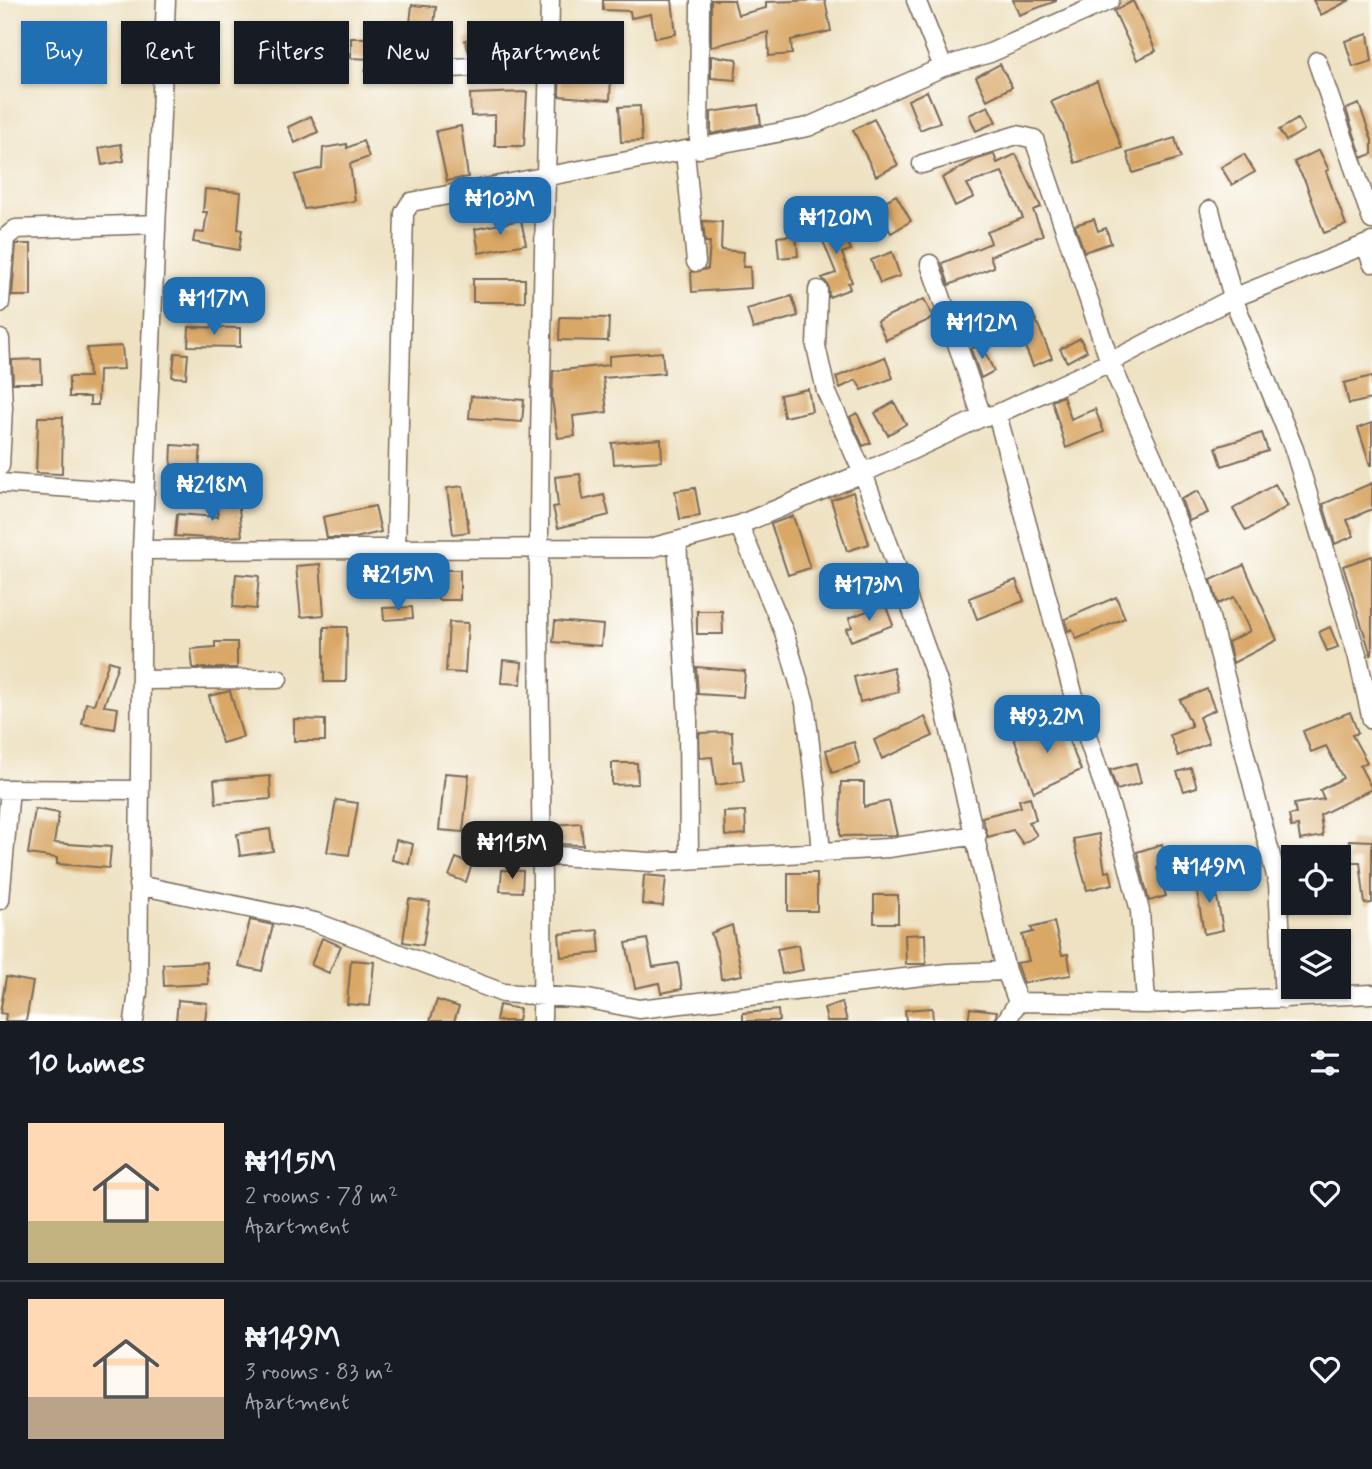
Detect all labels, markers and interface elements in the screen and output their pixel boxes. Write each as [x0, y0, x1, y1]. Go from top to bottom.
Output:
chip: Buy [21, 21, 107, 84]
chip: Rent [121, 21, 220, 84]
chip: Filters [234, 21, 349, 84]
chip: New [363, 21, 453, 84]
chip: Apartment [467, 21, 624, 84]
pin: ₦103M [451, 177, 549, 237]
text: ₦103M [465, 185, 535, 215]
pin: ₦120M [787, 196, 885, 256]
text: ₦120M [799, 204, 873, 234]
pin: ₦117M [165, 278, 263, 337]
text: ₦117M [179, 285, 249, 315]
pin: ₦112M [933, 302, 1031, 361]
text: ₦112M [947, 309, 1017, 339]
pin: ₦218M [163, 463, 261, 523]
text: ₦218M [177, 471, 247, 501]
pin: ₦215M [349, 554, 447, 613]
text: ₦215M [363, 561, 433, 591]
pin: ₦173M [820, 564, 918, 623]
text: ₦173M [835, 571, 903, 601]
pin: ₦93.2M [990, 696, 1104, 755]
text: ₦93.2M [1010, 703, 1084, 733]
pin: ₦115M [463, 822, 561, 881]
text: ₦115M [477, 829, 547, 859]
map controls [1281, 845, 1351, 999]
button: locate [1281, 845, 1351, 915]
pin: ₦149M [1160, 846, 1258, 905]
text: ₦149M [1172, 853, 1246, 883]
button: layers [1281, 929, 1351, 999]
text: 10 homes [28, 1044, 145, 1083]
icon: filters [1306, 1044, 1344, 1082]
text: ₦115M [245, 1143, 336, 1182]
icon: home [84, 1151, 168, 1235]
icon: heart [1306, 1174, 1344, 1212]
text: 2 rooms · 78 m² [245, 1182, 398, 1212]
text: Apartment [245, 1212, 350, 1242]
text: ₦149M [245, 1319, 340, 1358]
icon: home [84, 1327, 168, 1411]
icon: heart [1306, 1350, 1344, 1388]
text: 3 rooms · 83 m² [245, 1358, 393, 1388]
text: Apartment [245, 1388, 350, 1418]

